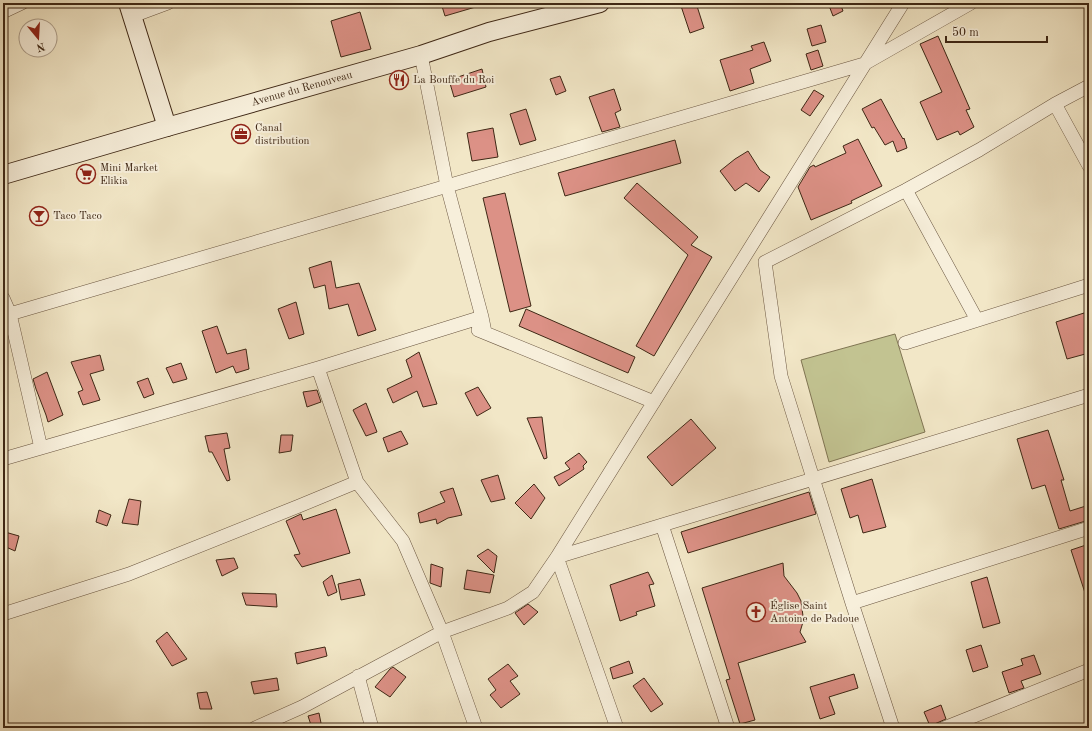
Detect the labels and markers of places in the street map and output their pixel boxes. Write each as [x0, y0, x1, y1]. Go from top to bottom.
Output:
restaurant icon: La Bouffe du Roi [388, 69, 410, 91]
place label: La Bouffe du Roi [413, 75, 494, 86]
office icon: Canal distribution [230, 123, 252, 145]
place label: Canal distribution [255, 123, 310, 147]
supermarket icon: Mini Market Elikia [75, 163, 97, 185]
place label: Mini Market Elikia [100, 163, 158, 187]
bar icon: Taco Taco [28, 205, 50, 227]
place label: Taco Taco [53, 211, 102, 222]
place label: Église Saint Antoine de Padoue [770, 599, 859, 625]
church icon: Église Saint Antoine de Padoue [745, 601, 767, 623]

